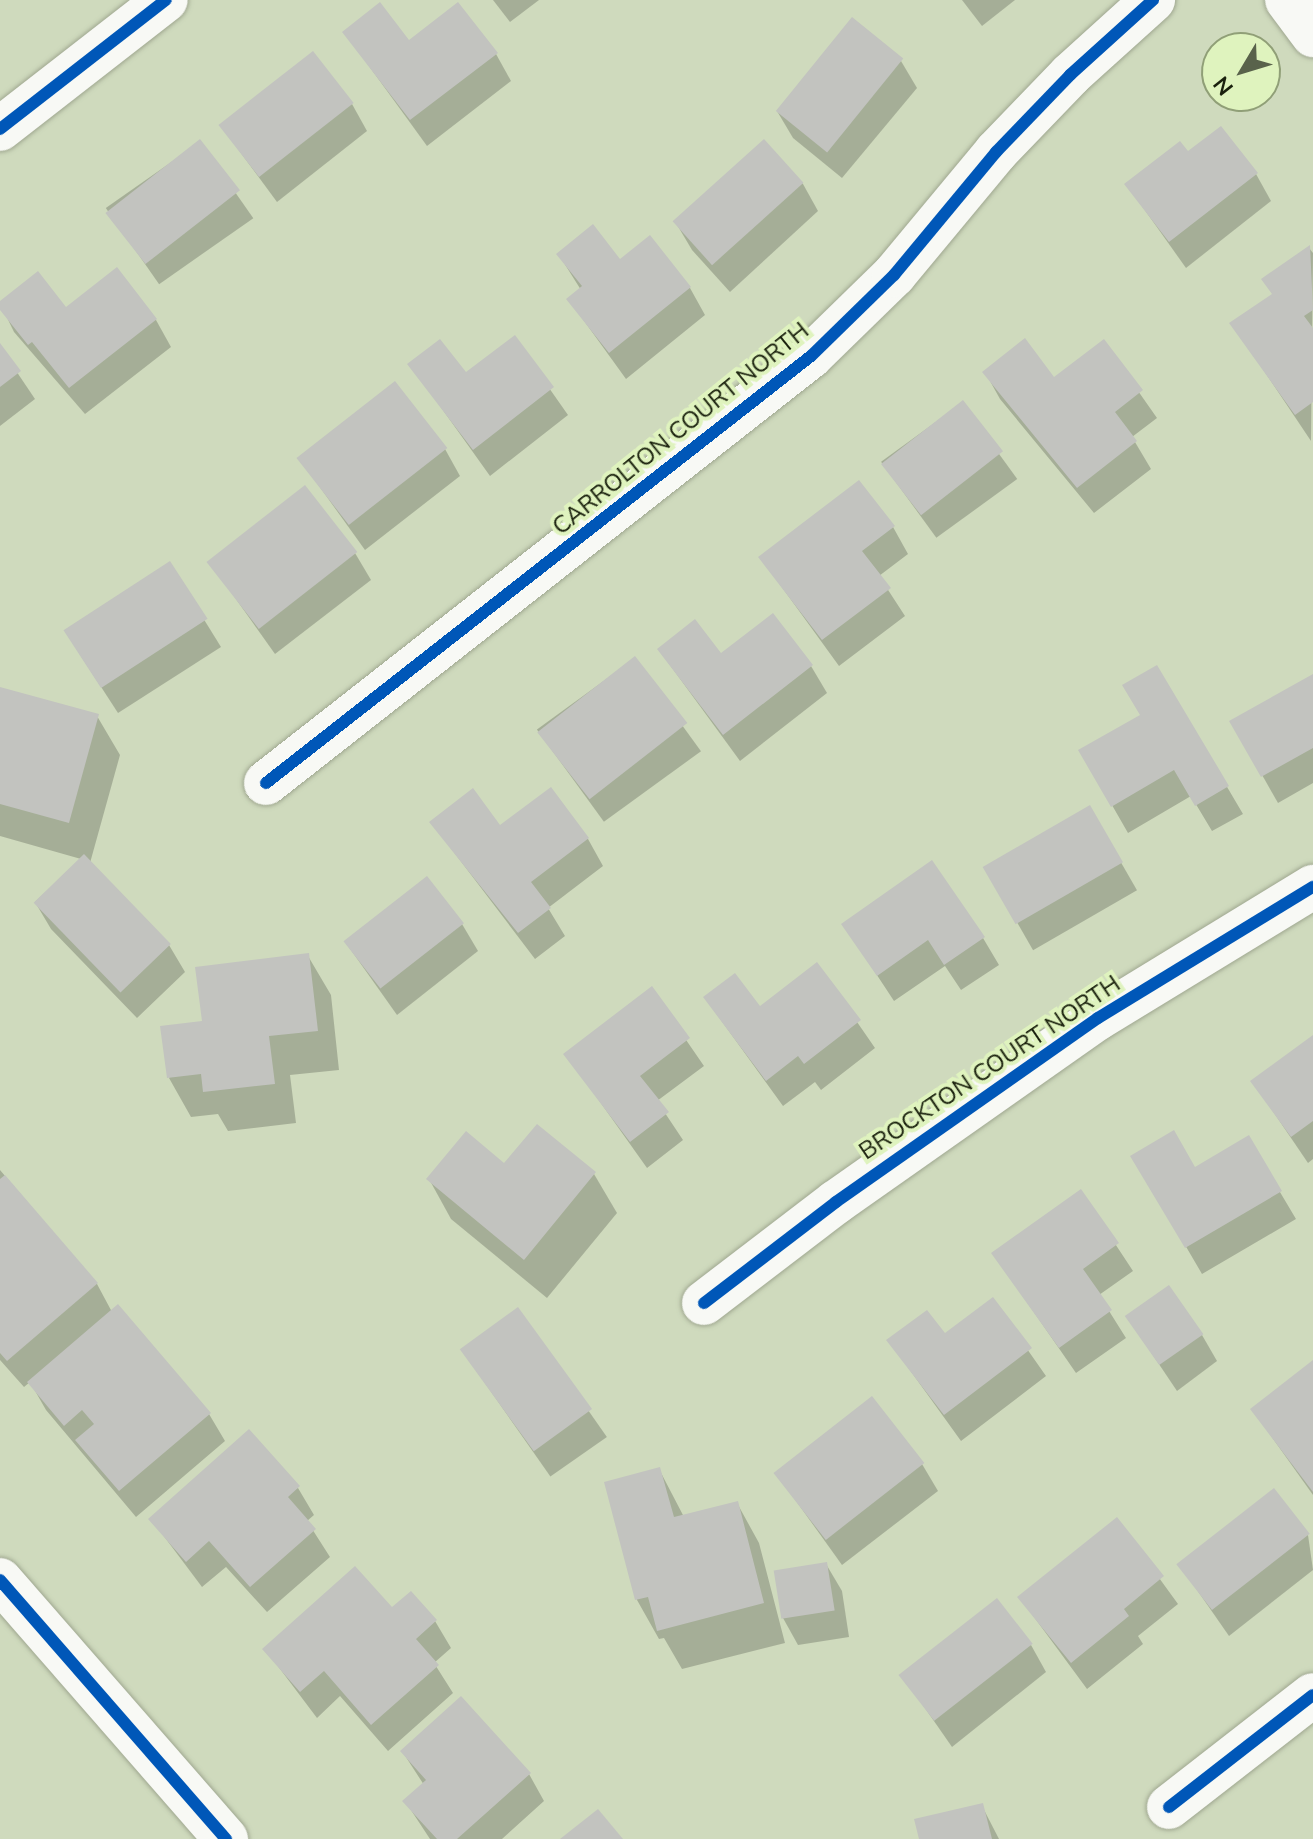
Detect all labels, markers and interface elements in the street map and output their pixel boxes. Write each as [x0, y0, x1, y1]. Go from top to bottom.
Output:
north arrow [1201, 32, 1281, 112]
text: N [1207, 70, 1241, 101]
street label: CARROLTON COURT NORTH [547, 317, 815, 541]
street label: BROCKTON COURT NORTH [854, 970, 1126, 1166]

